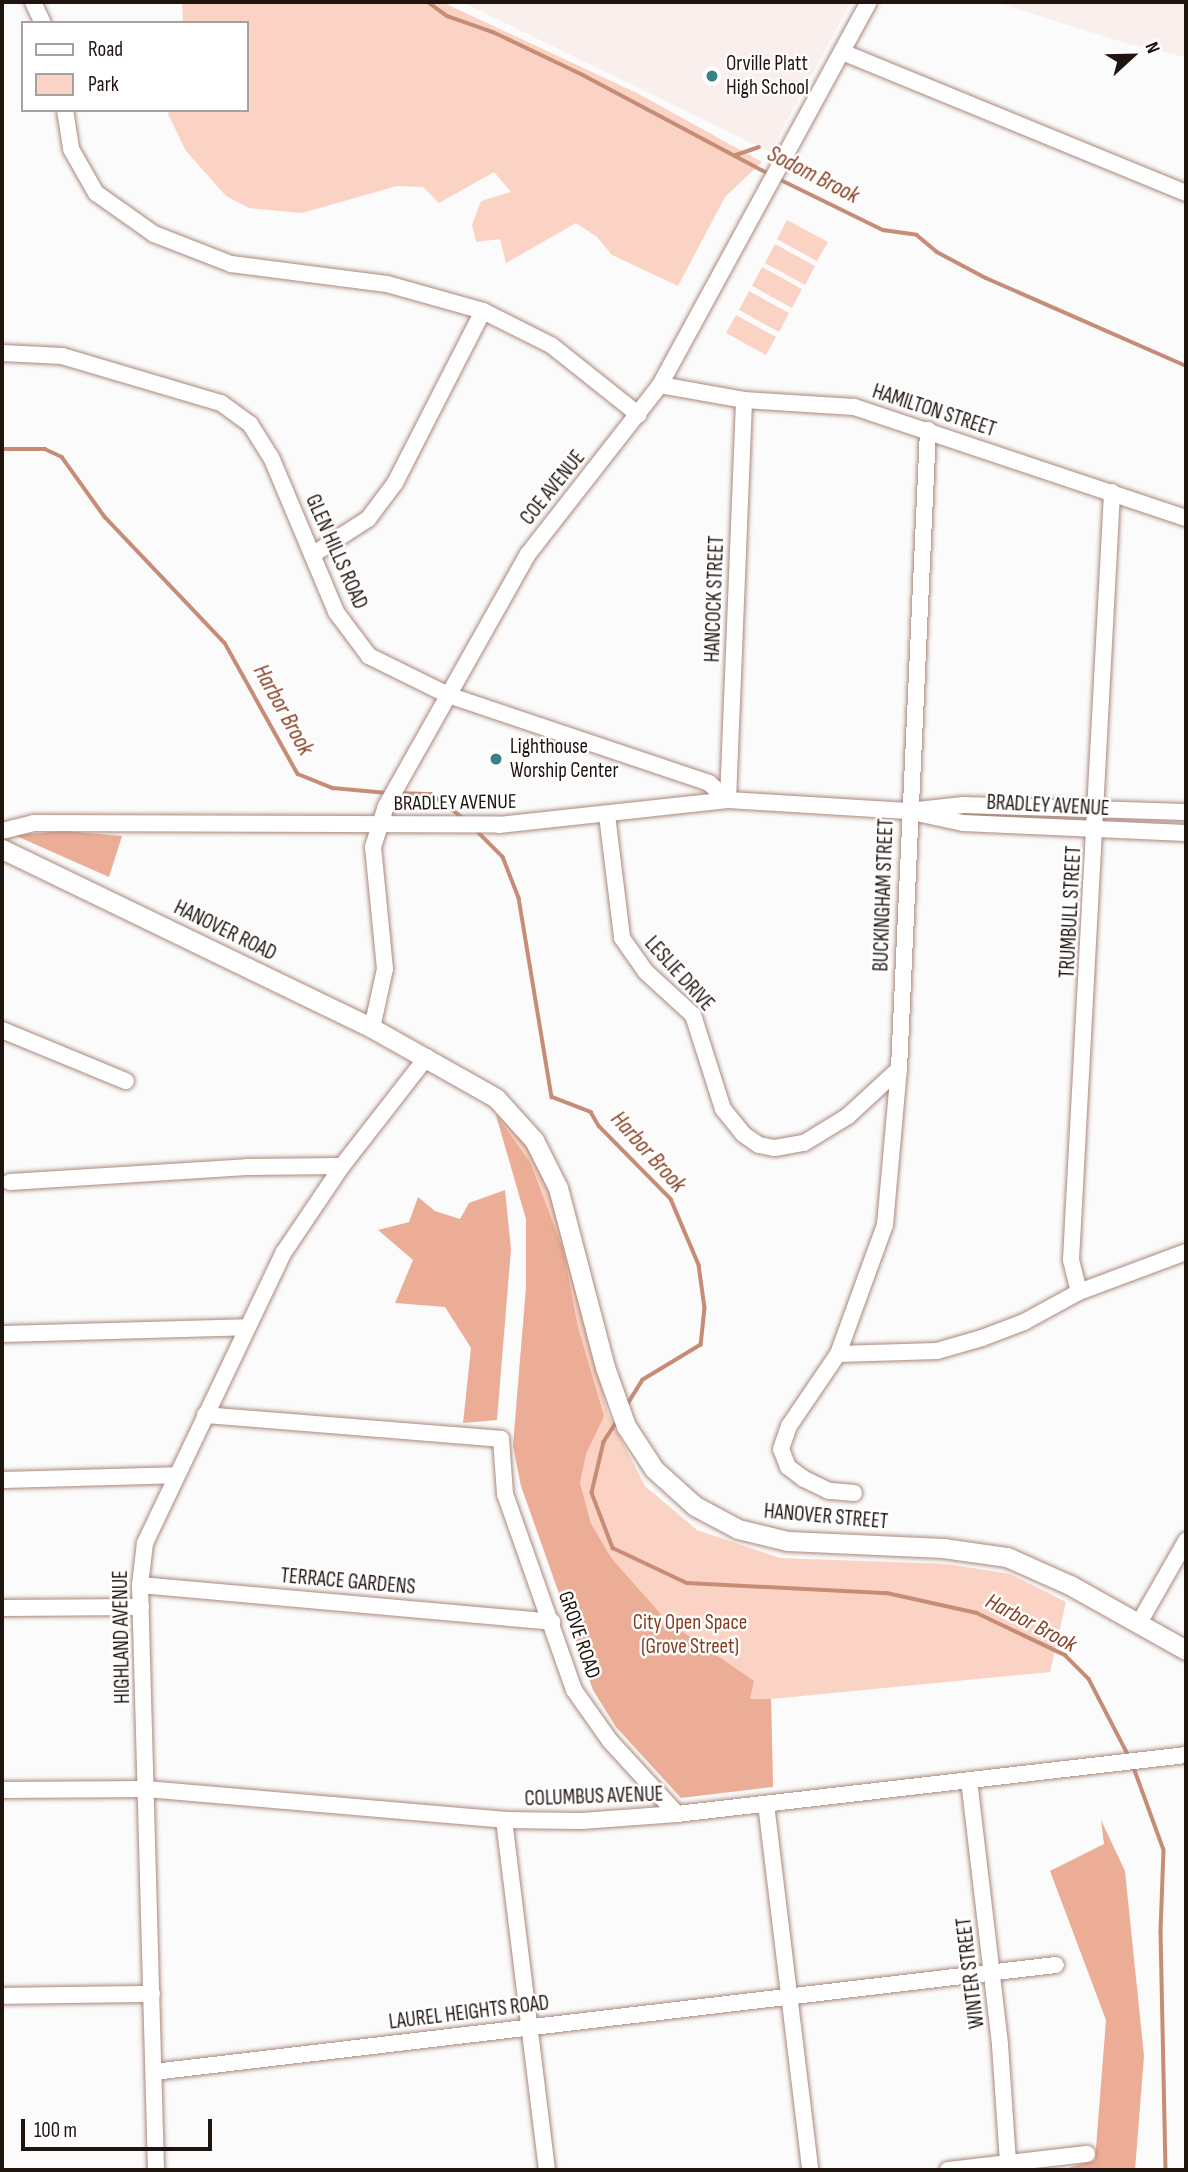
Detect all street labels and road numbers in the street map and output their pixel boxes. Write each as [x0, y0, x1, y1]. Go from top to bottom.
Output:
street label: HAMILTON STREET [869, 379, 999, 443]
street label: COE AVENUE [515, 446, 591, 530]
street label: GLEN HILLS ROAD [300, 491, 372, 613]
street label: HANCOCK STREET [700, 535, 730, 663]
street label: BRADLEY AVENUE [393, 789, 517, 817]
street label: BRADLEY AVENUE [986, 790, 1110, 822]
street label: BUCKINGHAM STREET [869, 818, 899, 972]
street label: TRUMBULL STREET [1055, 845, 1087, 979]
street label: HANOVER ROAD [170, 895, 280, 967]
street label: LESLIE DRIVE [639, 931, 719, 1017]
street label: HANOVER STREET [763, 1499, 889, 1535]
street label: TERRACE GARDENS [280, 1564, 416, 1600]
street label: HIGHLAND AVENUE [108, 1570, 136, 1704]
street label: GROVE ROAD [552, 1588, 606, 1682]
street label: COLUMBUS AVENUE [524, 1782, 664, 1812]
street label: WINTER STREET [952, 1916, 990, 2030]
street label: LAUREL HEIGHTS ROAD [387, 1991, 551, 2035]

